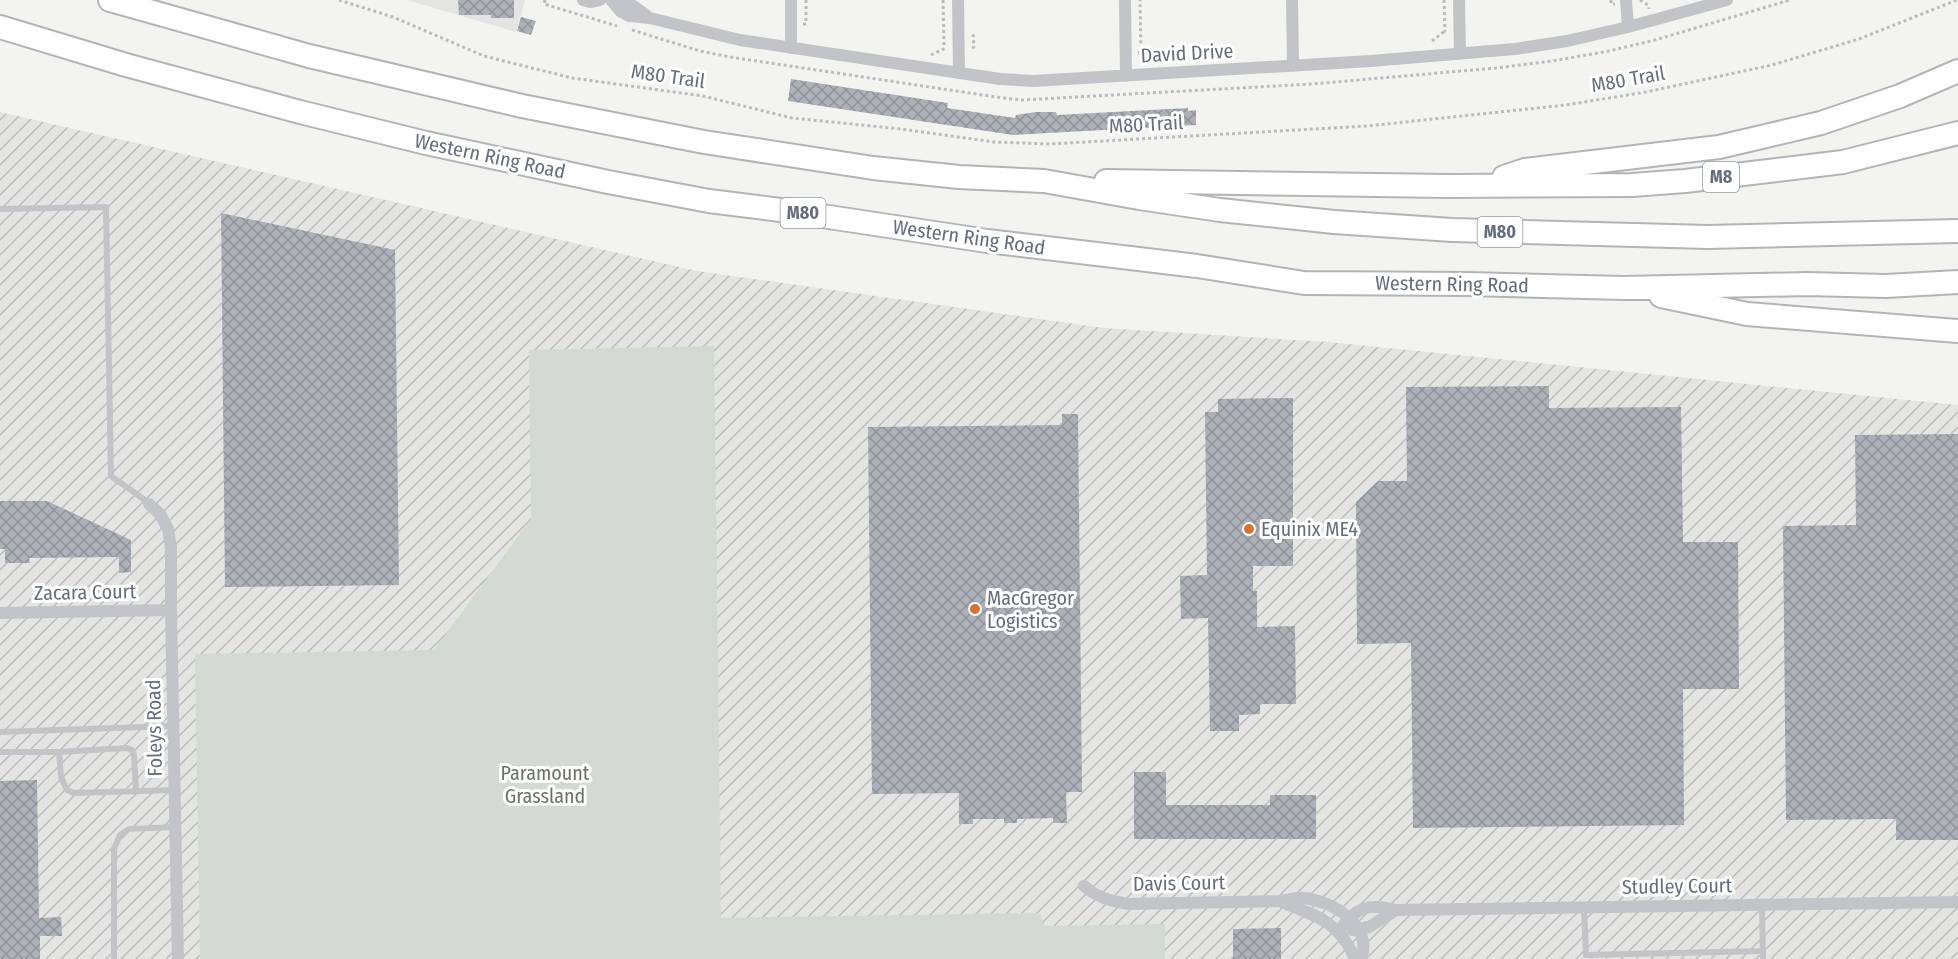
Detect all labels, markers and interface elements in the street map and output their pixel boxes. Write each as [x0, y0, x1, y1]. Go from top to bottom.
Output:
street label: David Drive [1140, 39, 1234, 67]
street label: M80 Trail [629, 59, 707, 93]
street label: M80 Trail [1589, 61, 1667, 97]
street label: M80 Trail [1108, 110, 1184, 138]
street label: Western Ring Road [412, 128, 568, 184]
road number: M8 [1703, 162, 1739, 192]
road number: M80 [780, 198, 826, 228]
street label: Western Ring Road [891, 214, 1047, 260]
road number: M80 [1478, 217, 1522, 247]
street label: Western Ring Road [1375, 271, 1529, 297]
place label: Equinix ME4 [1261, 517, 1358, 541]
marker: Equinix ME4 [1242, 522, 1256, 536]
street label: Zacara Court [34, 579, 137, 605]
place label: MacGregor Logistics [987, 586, 1074, 633]
marker: MacGregor Logistics [968, 602, 982, 616]
street label: Foleys Road [141, 679, 167, 777]
park label: Paramount Grassland [501, 761, 590, 808]
street label: Davis Court [1133, 870, 1226, 896]
street label: Studley Court [1622, 873, 1733, 899]

